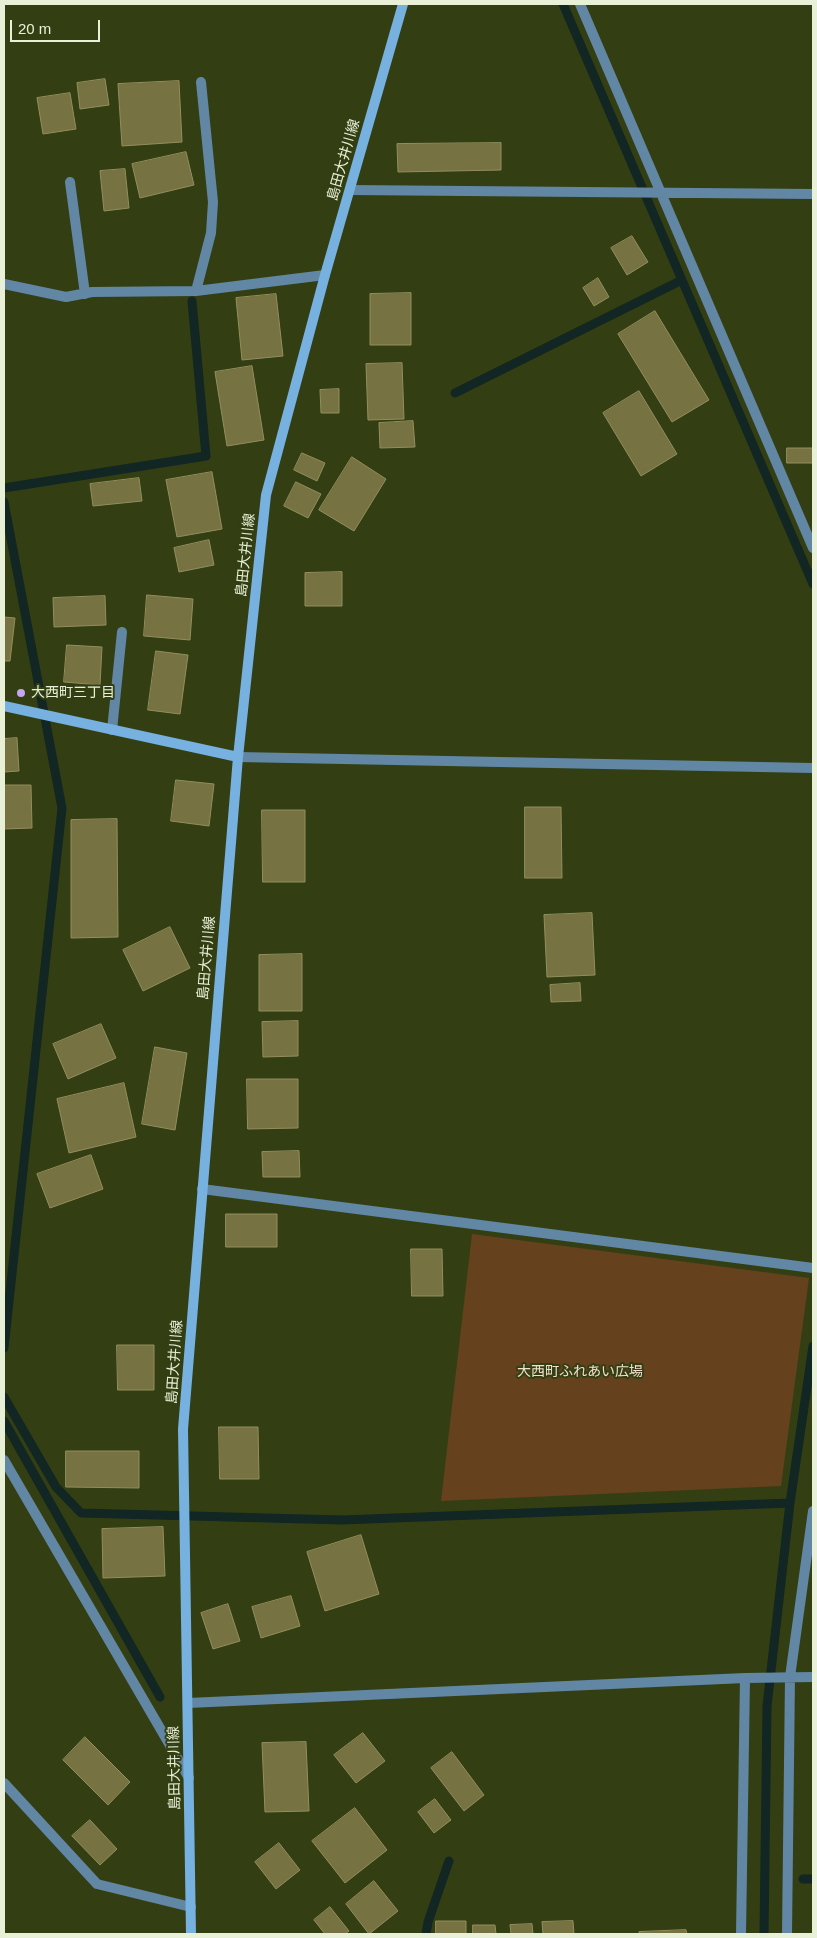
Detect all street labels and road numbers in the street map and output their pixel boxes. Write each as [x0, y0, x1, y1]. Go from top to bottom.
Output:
street label: 島田大井川線 [324, 117, 364, 203]
street label: 島田大井川線 [233, 512, 259, 598]
street label: 島田大井川線 [195, 915, 219, 1001]
street label: 島田大井川線 [164, 1320, 186, 1404]
street label: 島田大井川線 [166, 1726, 184, 1810]

